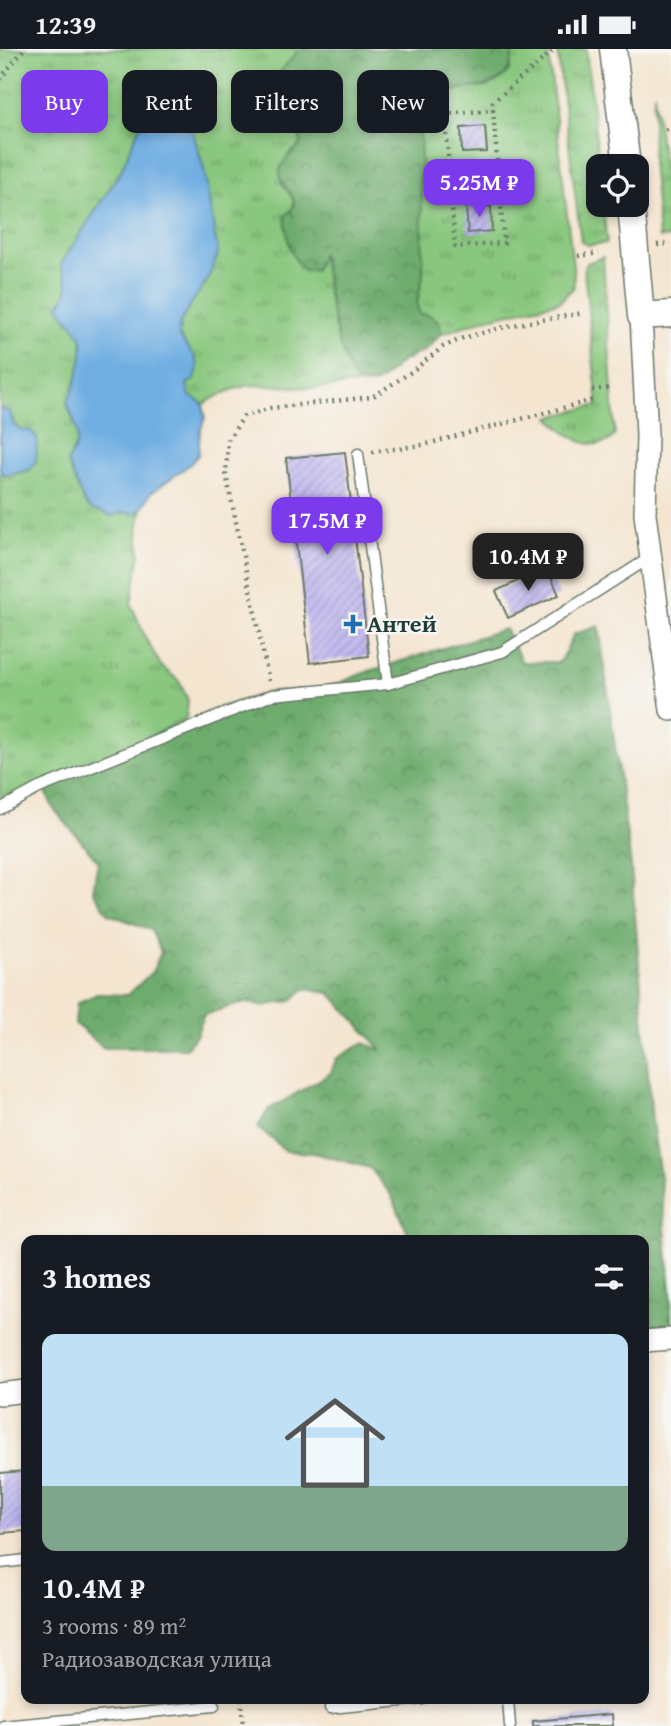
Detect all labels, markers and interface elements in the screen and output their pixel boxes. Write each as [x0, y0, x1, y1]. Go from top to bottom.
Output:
text: 12:39 [35, 5, 96, 44]
chip: Buy [21, 70, 108, 133]
chip: Rent [122, 70, 217, 133]
chip: Filters [231, 70, 343, 133]
chip: New [357, 70, 449, 133]
map controls [586, 154, 649, 217]
button: locate [586, 154, 649, 217]
pin: 5.25M ₽ [414, 159, 544, 219]
text: 5.25M ₽ [439, 165, 519, 198]
pin: 17.5M ₽ [262, 497, 392, 557]
text: 17.5M ₽ [287, 503, 367, 536]
pin: 10.4M ₽ [463, 533, 593, 593]
text: 10.4M ₽ [488, 539, 568, 572]
place label: Антей [367, 606, 437, 641]
marker: Антей [345, 616, 361, 632]
text: 3 homes [42, 1255, 151, 1299]
icon: filters [590, 1258, 628, 1296]
icon: home [272, 1380, 398, 1506]
text: 10.4M ₽ [42, 1565, 145, 1609]
text: 3 rooms · 89 m² [42, 1609, 186, 1642]
text: Радиозаводская улица [42, 1642, 272, 1675]

